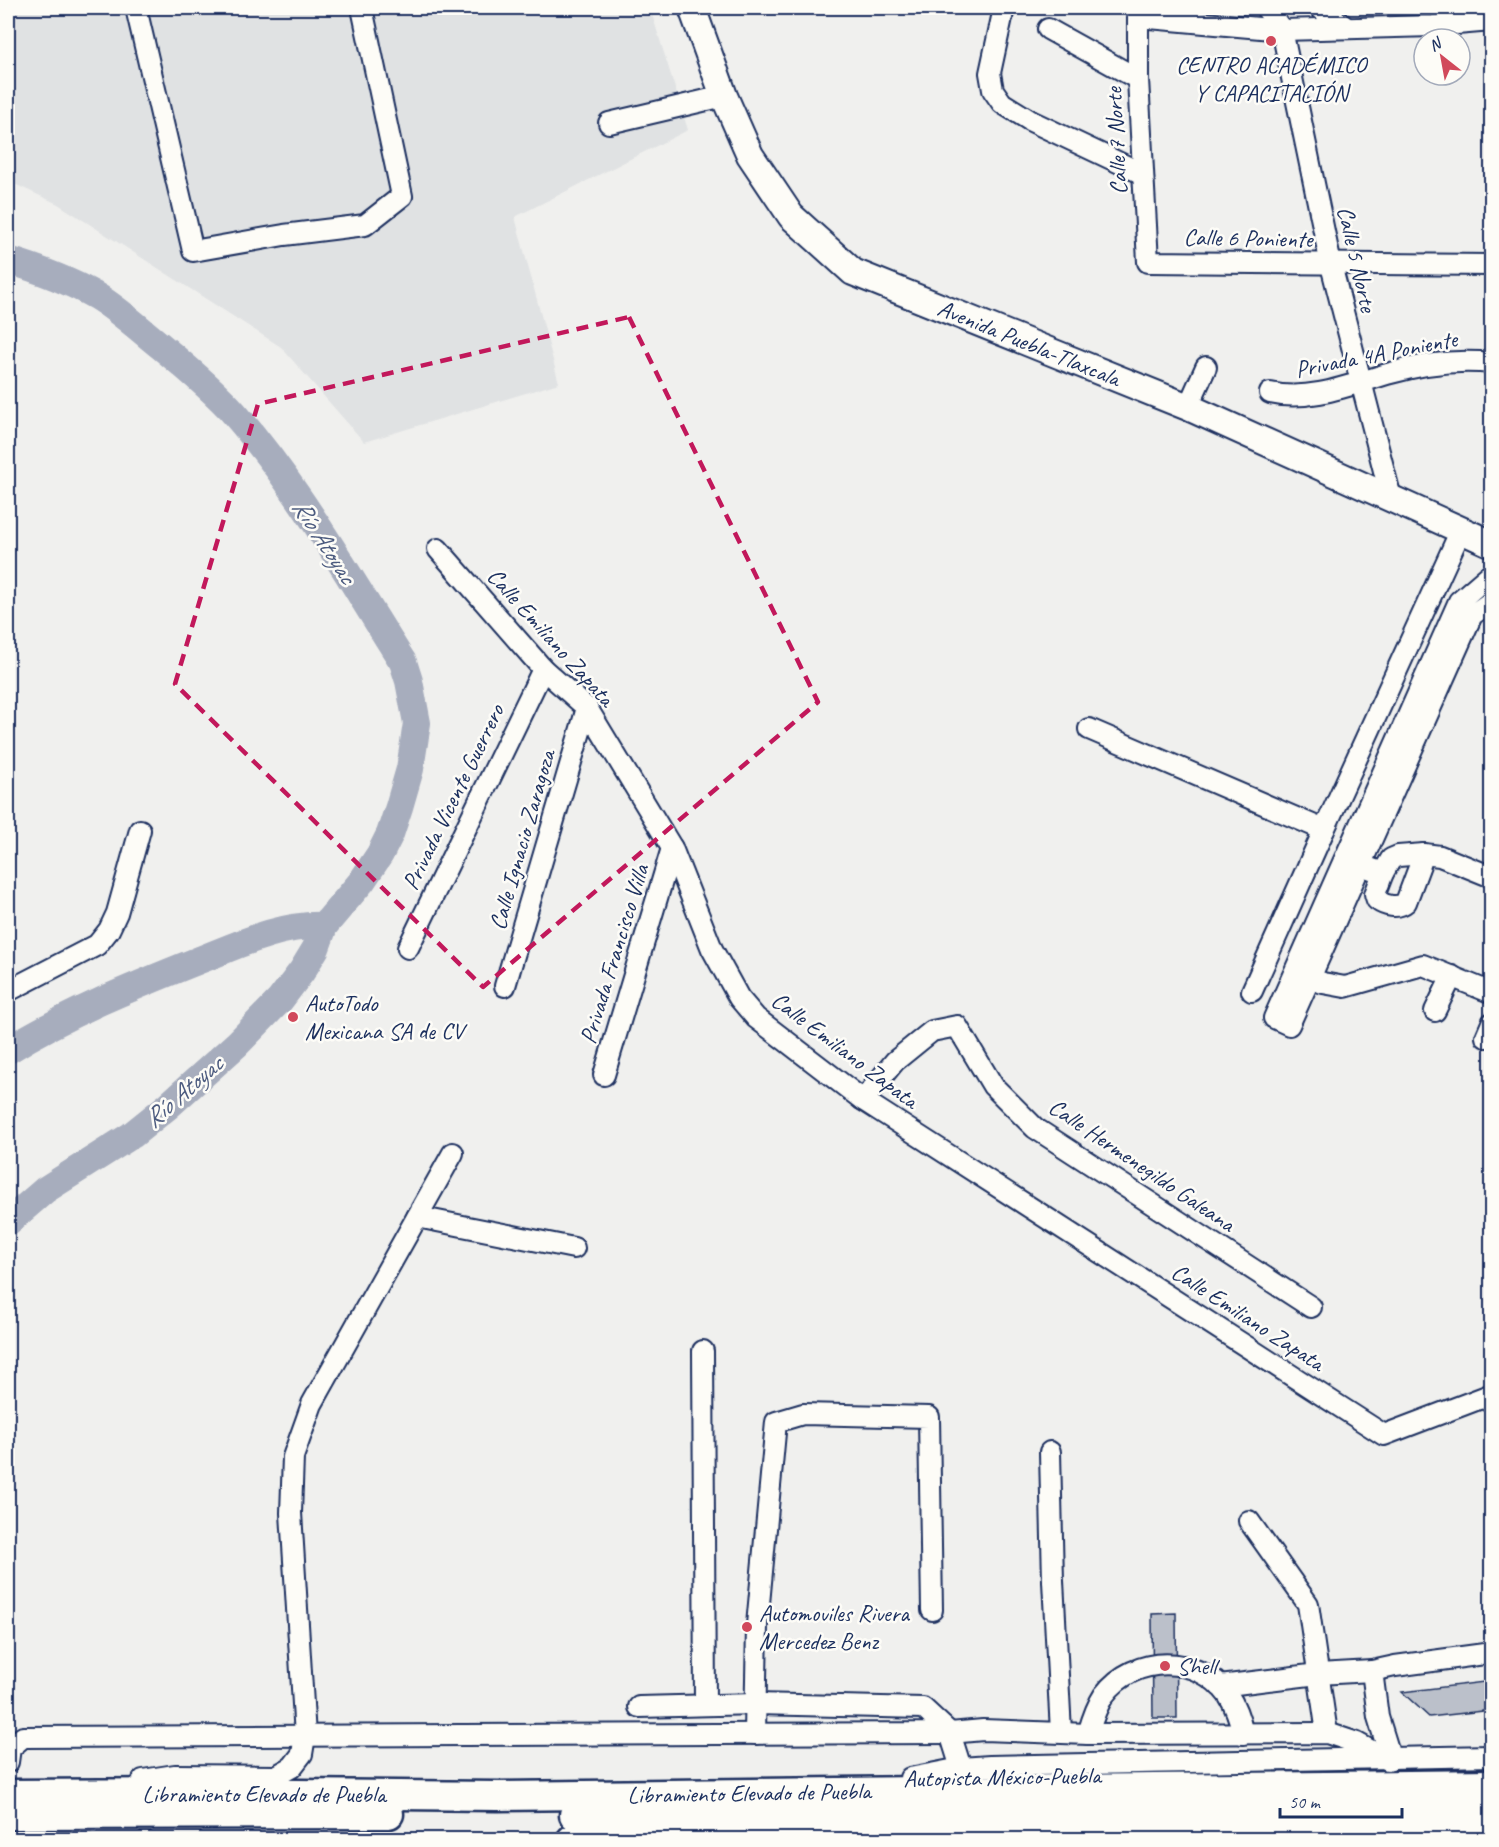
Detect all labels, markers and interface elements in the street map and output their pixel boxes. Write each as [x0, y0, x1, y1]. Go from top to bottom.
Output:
north arrow [1412, 27, 1472, 87]
text: N [1425, 32, 1447, 56]
marker: CENTRO ACADÉMICO Y CAPACITACIÓN [1264, 34, 1278, 48]
place label: CENTRO ACADÉMICO Y CAPACITACIÓN [1176, 50, 1368, 108]
street label: Calle 7 Norte [1098, 84, 1134, 195]
street label: Calle 5 Norte [1330, 203, 1384, 317]
street label: Calle 6 Poniente [1183, 222, 1315, 254]
street label: Avenida Puebla-Tlaxcala [933, 293, 1127, 394]
street label: Privada 4A Poniente [1293, 323, 1462, 384]
water label: Río Atoyac [285, 493, 366, 593]
street label: Calle Emiliano Zapata [481, 561, 623, 714]
street label: Privada Vicente Guerrero [395, 698, 512, 895]
street label: Calle Ignacio Zaragoza [482, 745, 563, 933]
street label: Privada Francisco Villa [572, 859, 656, 1047]
street label: Calle Emiliano Zapata [766, 985, 926, 1116]
place label: AutoTodo Mexicana SA de CV [305, 988, 468, 1046]
marker: AutoTodo Mexicana SA de CV [286, 1010, 300, 1024]
water label: Río Atoyac [137, 1046, 232, 1135]
street label: Calle Hermenegildo Galeana [1043, 1092, 1242, 1239]
street label: Calle Emiliano Zapata [1166, 1256, 1332, 1379]
place label: Automoviles Rivera Mercedez Benz [759, 1598, 910, 1656]
marker: Automoviles Rivera Mercedez Benz [740, 1620, 754, 1634]
place label: Shell [1177, 1651, 1220, 1681]
marker: Shell [1158, 1659, 1172, 1673]
street label: Autopista México-Puebla [903, 1760, 1103, 1794]
street label: Libramiento Elevado de Puebla [627, 1776, 873, 1810]
street label: Libramiento Elevado de Puebla [142, 1779, 388, 1809]
scale bar [1280, 1781, 1402, 1819]
text: 50 m [1289, 1791, 1322, 1813]

